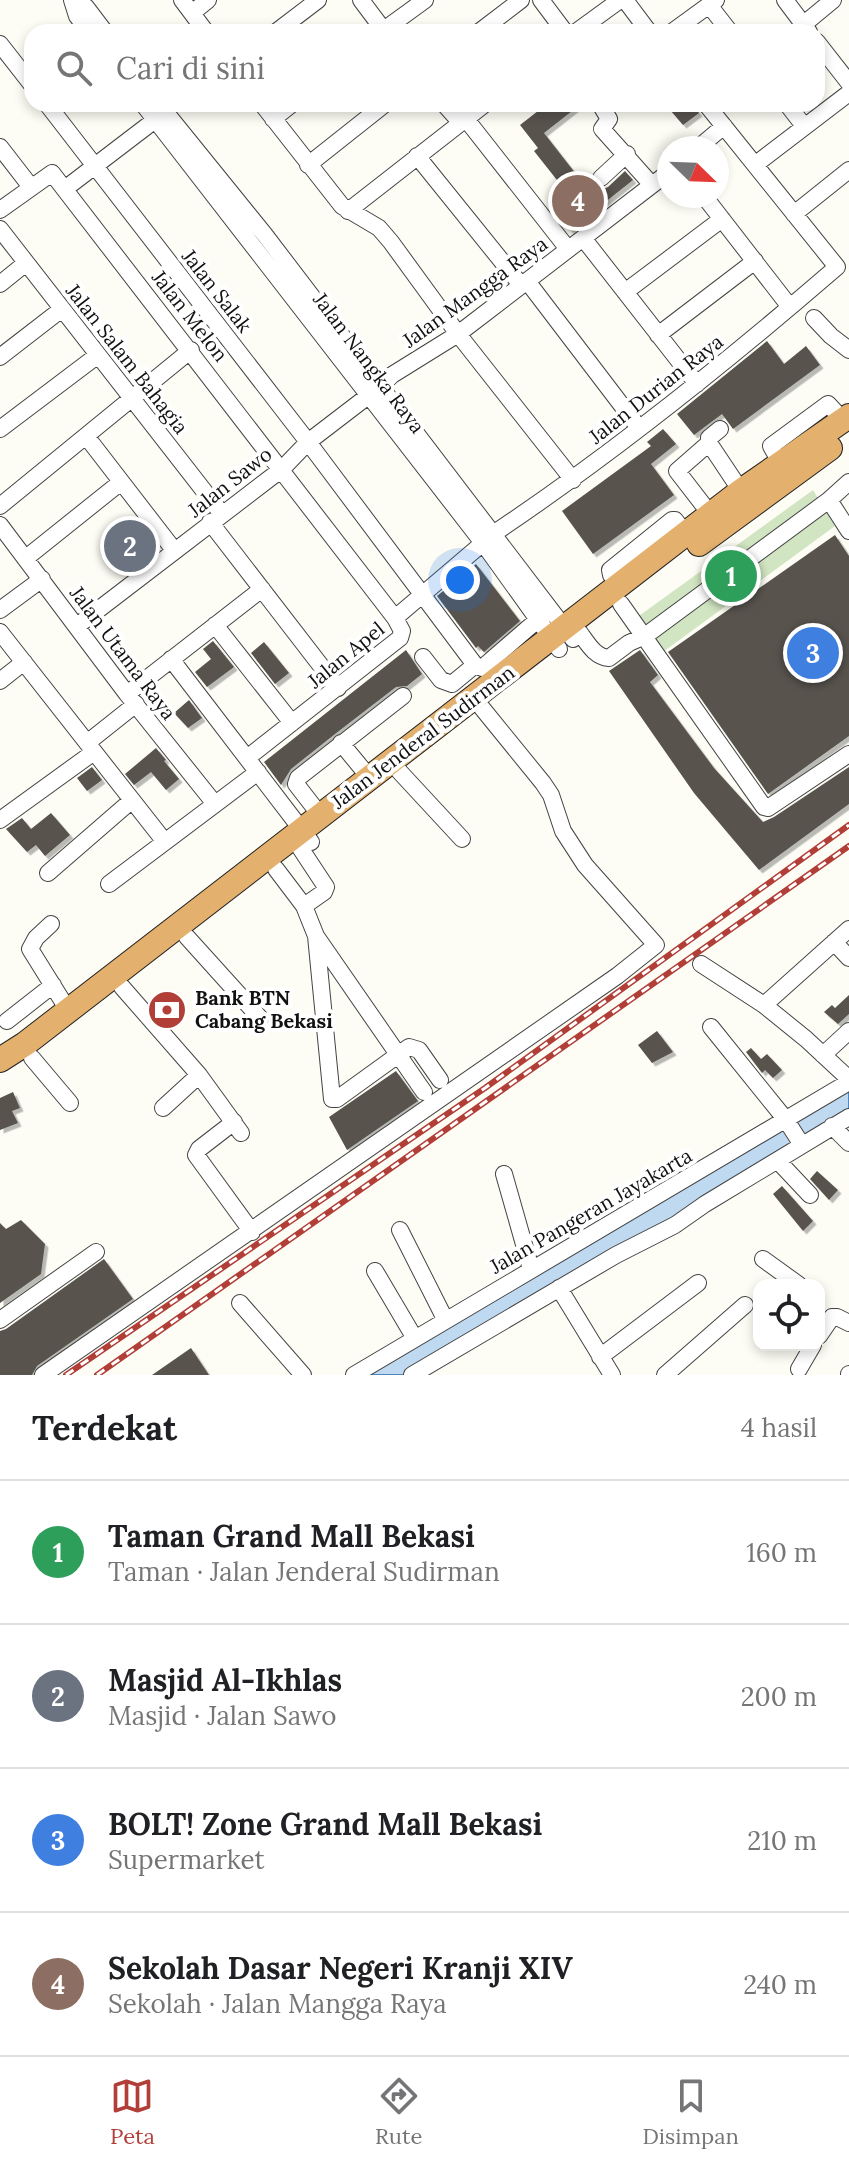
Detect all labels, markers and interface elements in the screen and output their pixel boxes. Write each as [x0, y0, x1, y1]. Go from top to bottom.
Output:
search box [24, 24, 825, 112]
icon: search [52, 46, 96, 90]
text: Cari di sini [116, 49, 265, 87]
north arrow [657, 136, 729, 208]
pin: 4 [552, 171, 604, 231]
street label: Jalan Mangga Raya [397, 231, 552, 353]
street label: Jalan Salak [177, 243, 258, 338]
street label: Jalan Melon [146, 264, 234, 366]
street label: Jalan Salam Bahagia [60, 278, 194, 439]
street label: Jalan Nangka Raya [308, 287, 430, 438]
street label: Jalan Durian Raya [583, 329, 728, 449]
street label: Jalan Sawo [182, 441, 277, 523]
pin: 2 [104, 516, 156, 576]
pin: 1 [705, 546, 757, 606]
your location [440, 560, 480, 600]
street label: Jalan Utama Raya [64, 580, 182, 724]
street label: Jalan Apel [302, 616, 389, 694]
pin: 3 [787, 623, 839, 683]
street label: Jalan Jenderal Sudirman [325, 660, 519, 814]
place label: Bank BTN Cabang Bekasi [195, 985, 333, 1033]
bank icon: Bank BTN Cabang Bekasi [146, 989, 188, 1031]
street label: Jalan Pangeran Jayakarta [484, 1142, 696, 1279]
map controls [753, 1279, 825, 1351]
button: locate [753, 1279, 825, 1351]
text: Terdekat [32, 1406, 177, 1449]
text: 4 hasil [741, 1411, 817, 1444]
text: Taman Grand Mall Bekasi [108, 1517, 475, 1555]
text: 1 [53, 1536, 63, 1569]
text: 160 m [746, 1536, 817, 1569]
text: Taman · Jalan Jenderal Sudirman [108, 1555, 500, 1588]
text: Masjid Al-Ikhlas [108, 1661, 342, 1699]
text: 2 [51, 1680, 65, 1713]
text: 200 m [741, 1680, 817, 1713]
text: Masjid · Jalan Sawo [108, 1699, 336, 1732]
text: BOLT! Zone Grand Mall Bekasi [108, 1805, 542, 1843]
text: 3 [51, 1824, 65, 1857]
text: 210 m [747, 1824, 817, 1857]
text: Supermarket [108, 1843, 265, 1876]
text: Sekolah Dasar Negeri Kranji XIV [108, 1949, 573, 1987]
text: 4 [51, 1968, 65, 2001]
text: 240 m [743, 1968, 817, 2001]
text: Sekolah · Jalan Mangga Raya [108, 1987, 447, 2020]
tab: Peta [110, 2074, 155, 2150]
tab: Rute [375, 2074, 422, 2150]
tab: Disimpan [642, 2074, 739, 2150]

